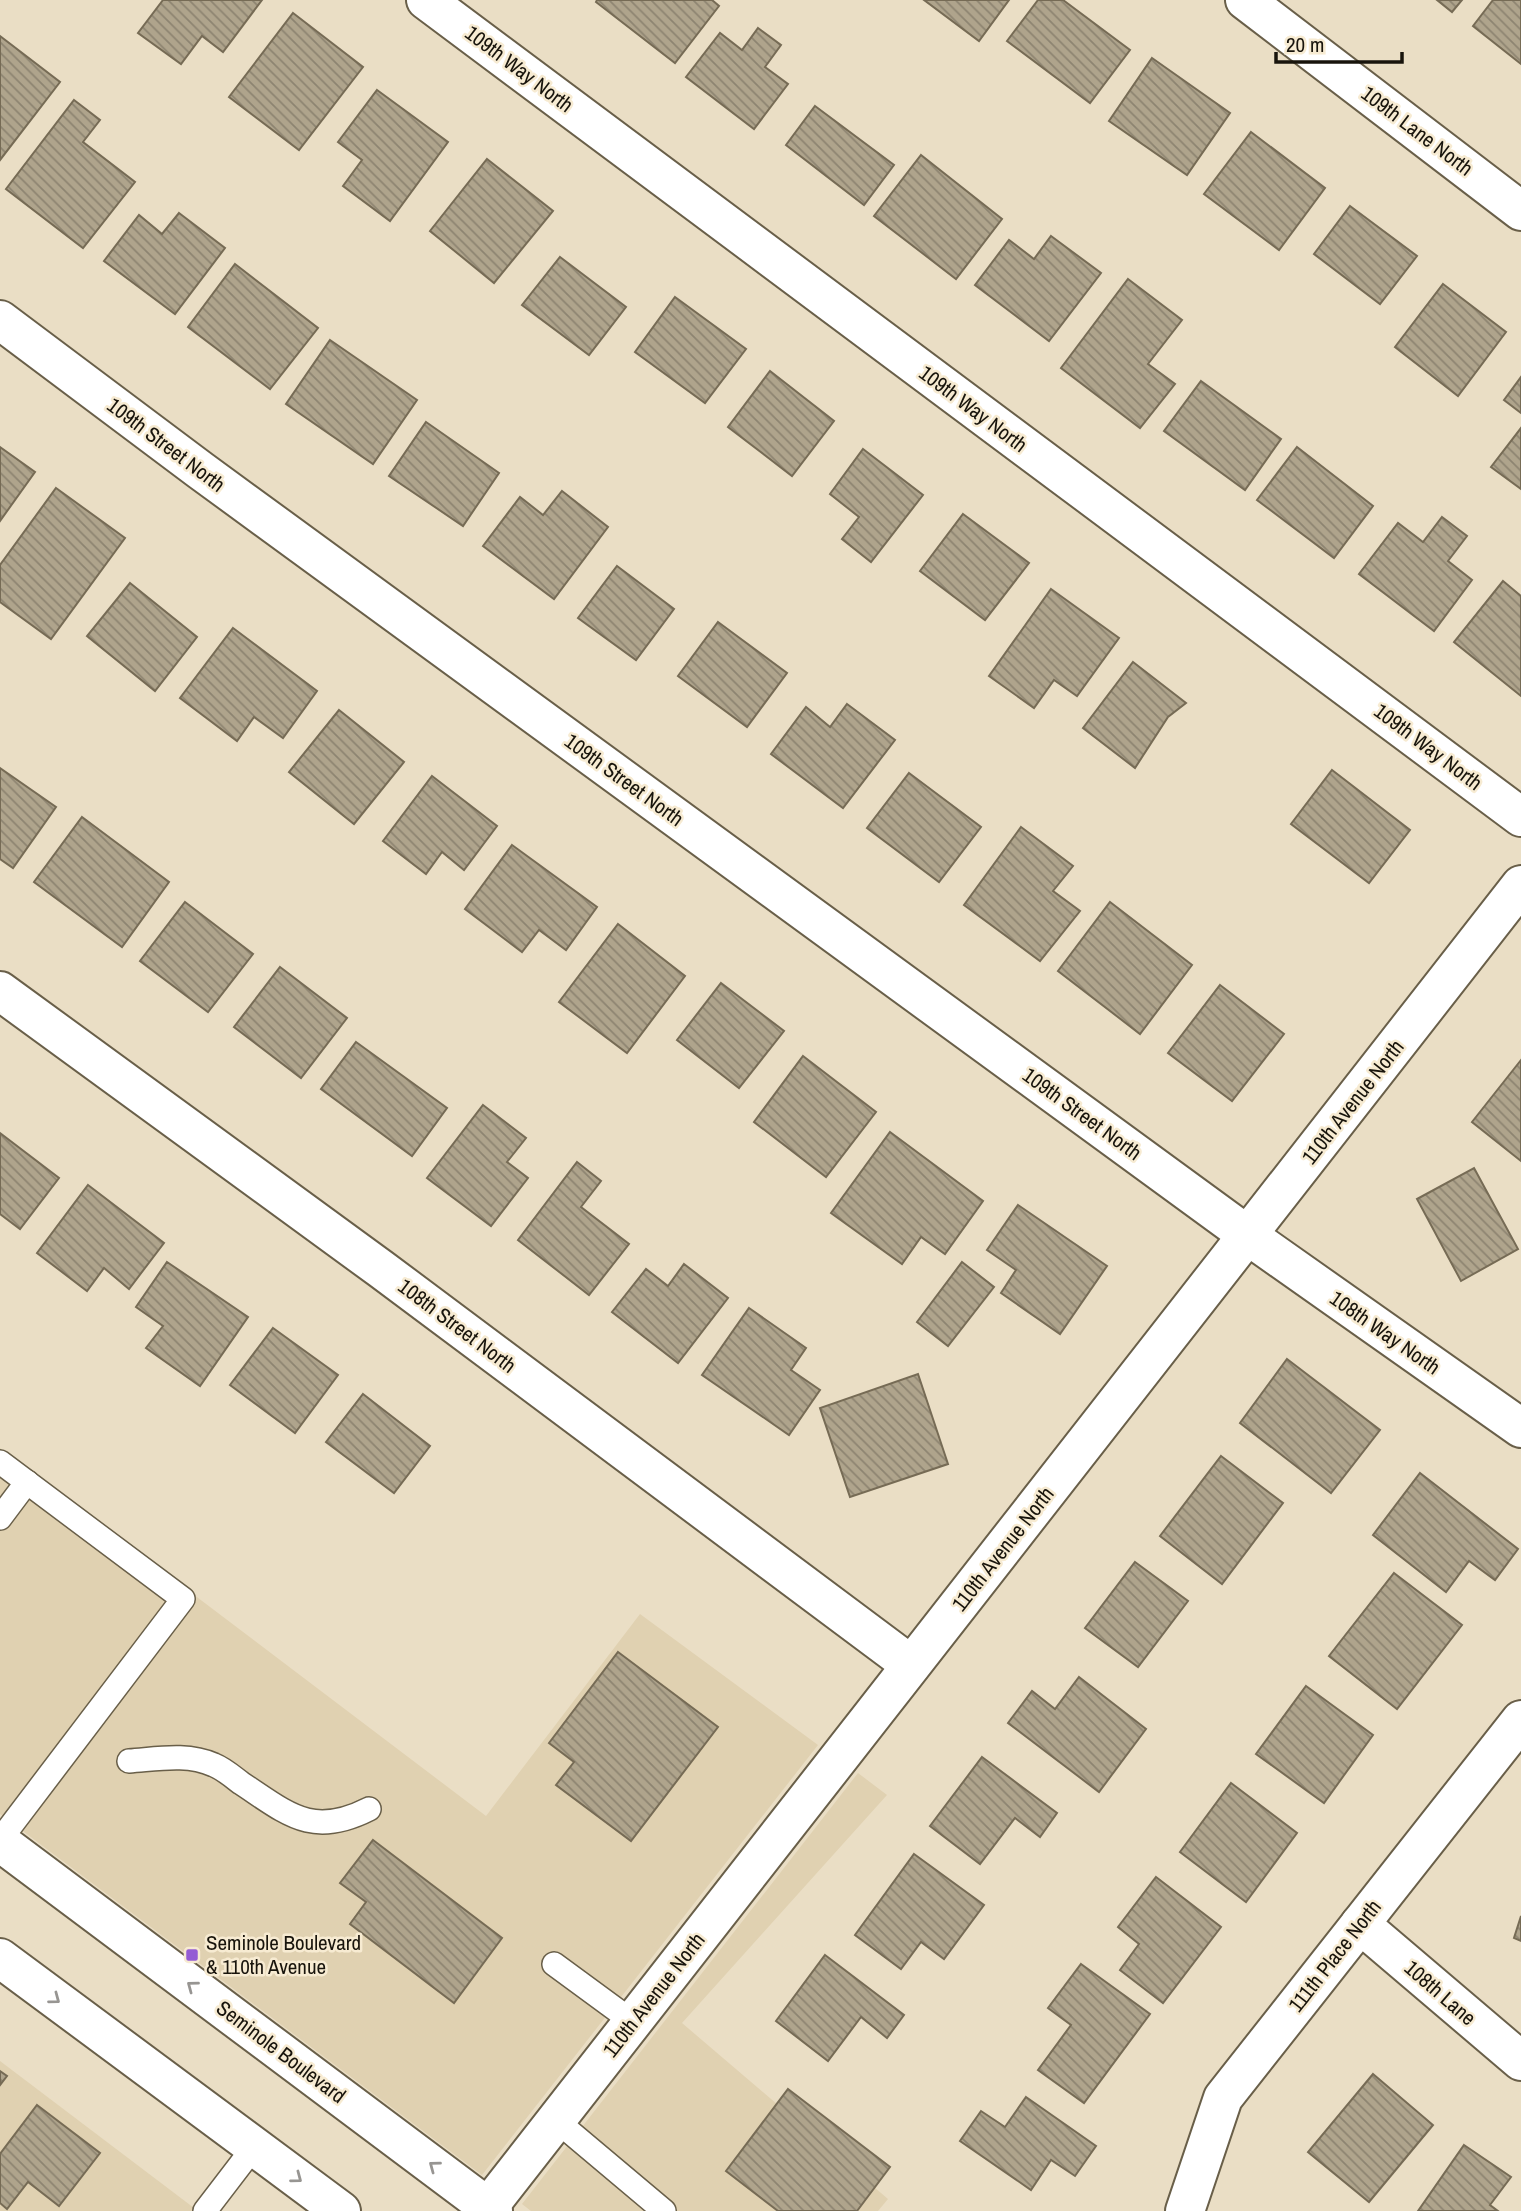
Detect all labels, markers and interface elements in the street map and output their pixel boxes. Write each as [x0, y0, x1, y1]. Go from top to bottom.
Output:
street label: 109th Way North [459, 18, 579, 119]
scale bar [1276, 21, 1402, 65]
text: 20 m [1286, 30, 1324, 59]
street label: 109th Lane North [1355, 79, 1479, 182]
street label: 109th Way North [913, 358, 1033, 459]
street label: 109th Street North [101, 391, 231, 499]
street label: 109th Way North [1368, 696, 1488, 797]
street label: 109th Street North [559, 727, 690, 833]
street label: 110th Avenue North [1295, 1033, 1410, 1170]
street label: 109th Street North [1017, 1061, 1148, 1167]
street label: 108th Street North [392, 1272, 522, 1380]
street label: 108th Way North [1324, 1284, 1446, 1381]
street label: 110th Avenue North [945, 1480, 1060, 1617]
street label: 111th Place North [1282, 1893, 1388, 2018]
street label: 110th Avenue North [596, 1926, 711, 2063]
place label: Seminole Boulevard & 110th Avenue [206, 1928, 361, 1981]
marker: Seminole Boulevard & 110th Avenue [184, 1947, 200, 1963]
street label: 108th Lane [1398, 1953, 1482, 2032]
one-way arrow [188, 1981, 200, 1994]
one-way arrow [47, 1991, 60, 2003]
street label: Seminole Boulevard [211, 1993, 352, 2110]
one-way arrow [429, 2162, 441, 2174]
one-way arrow [289, 2170, 302, 2183]

